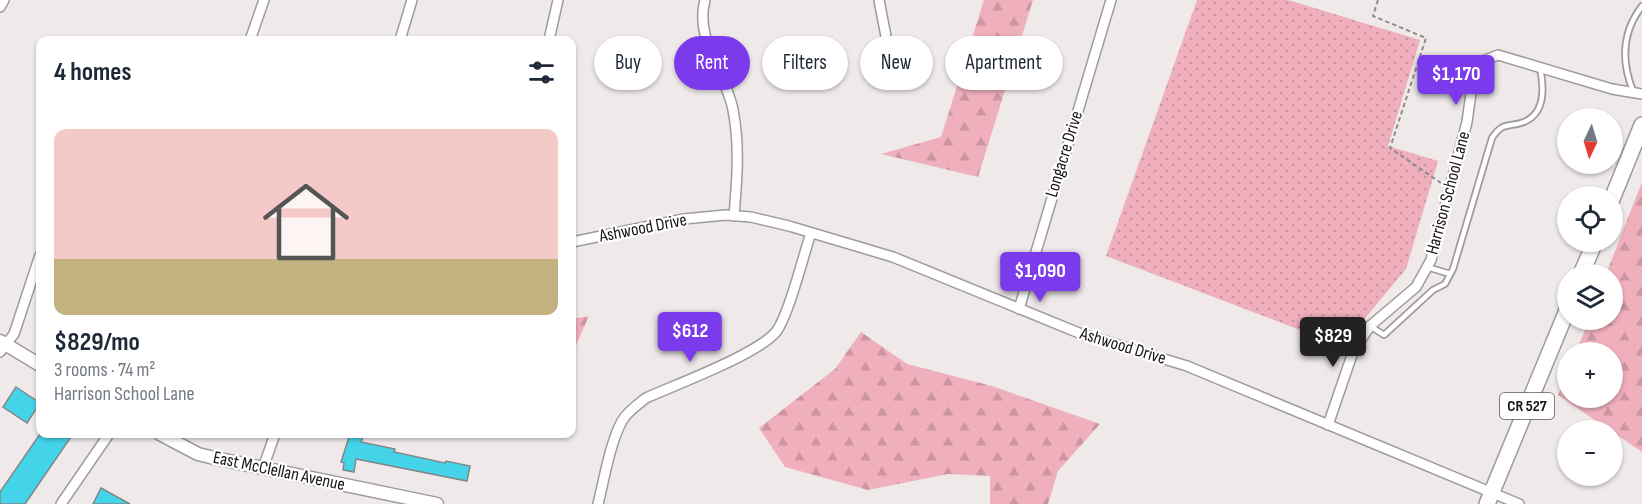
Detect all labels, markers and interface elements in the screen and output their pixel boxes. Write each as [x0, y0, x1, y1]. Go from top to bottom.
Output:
chip: Buy [594, 36, 662, 90]
chip: Rent [674, 36, 750, 90]
chip: Filters [762, 36, 848, 90]
chip: New [860, 36, 933, 90]
chip: Apartment [945, 36, 1063, 90]
pin: $1,170 [1407, 55, 1505, 106]
icon: filters [525, 56, 558, 89]
text: 4 homes [54, 57, 131, 88]
text: $1,170 [1431, 62, 1481, 86]
street label: Longacre Drive [1041, 108, 1087, 200]
north arrow [1557, 108, 1623, 174]
map controls [1557, 108, 1623, 486]
street label: Harrison School Lane [1421, 129, 1475, 257]
icon: home [252, 168, 360, 276]
button: locate [1557, 186, 1623, 252]
street label: Ashwood Drive [596, 209, 689, 247]
pin: $1,090 [991, 252, 1089, 303]
text: $1,090 [1014, 259, 1066, 283]
button: layers [1557, 264, 1623, 330]
pin: $612 [654, 312, 726, 363]
pin: $829 [1297, 317, 1369, 368]
text: $612 [672, 319, 708, 343]
street label: Ashwood Drive [1077, 323, 1168, 369]
text: $829 [1314, 324, 1352, 348]
text: $829/mo [54, 327, 140, 358]
button: + [1557, 342, 1623, 408]
text: 3 rooms · 74 m² [54, 358, 156, 382]
text: Harrison School Lane [54, 382, 195, 406]
road number: CR 527 [1500, 393, 1554, 419]
button: − [1557, 420, 1623, 486]
street label: East McClellan Avenue [211, 447, 347, 495]

